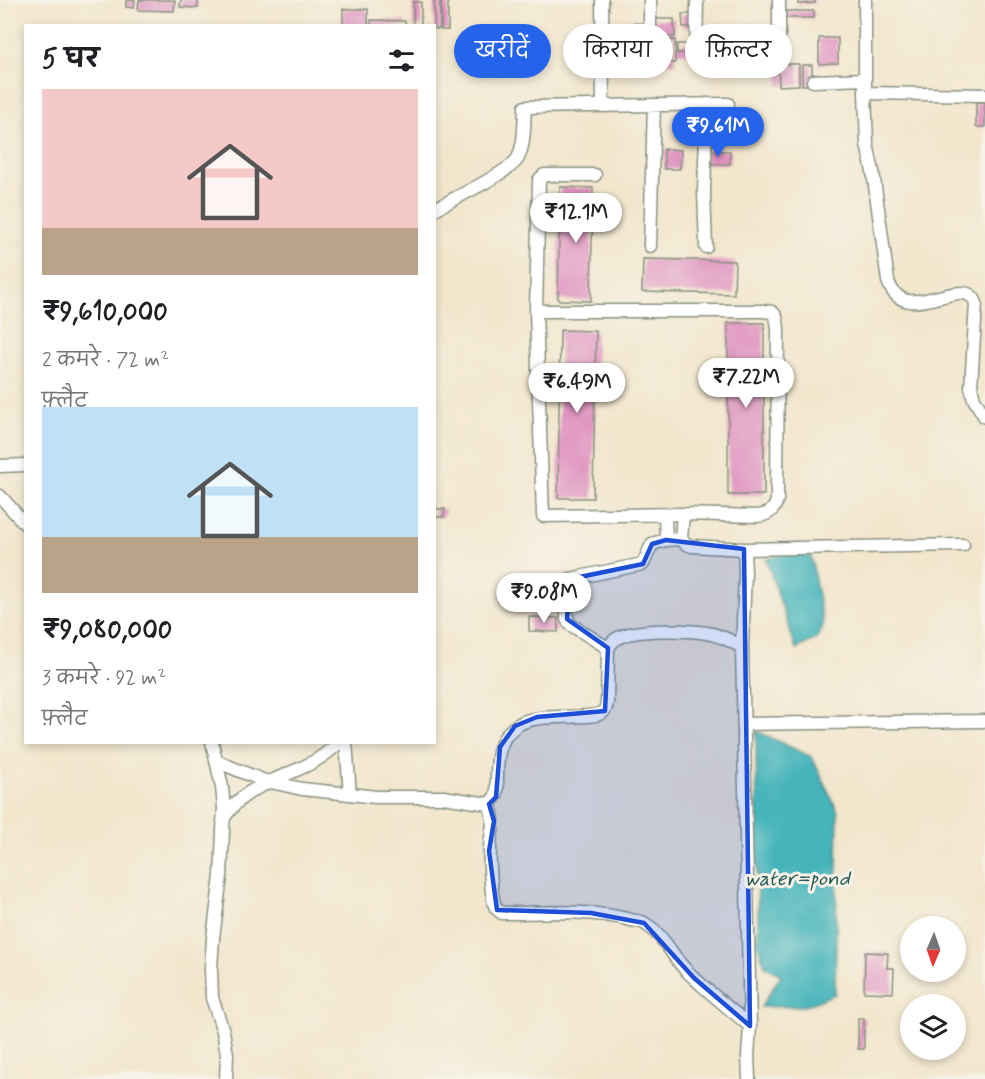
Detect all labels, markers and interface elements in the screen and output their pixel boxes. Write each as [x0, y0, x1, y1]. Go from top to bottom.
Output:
chip: खरीदें [454, 24, 551, 78]
chip: किराया [563, 24, 673, 78]
chip: फ़िल्टर [685, 24, 792, 78]
text: 5 घर [42, 43, 99, 77]
icon: filters [385, 44, 418, 77]
pin: ₹9.61M [669, 107, 767, 158]
text: ₹9.61M [686, 113, 750, 140]
icon: home [176, 128, 284, 236]
pin: ₹12.1M [527, 193, 625, 244]
text: ₹12.1M [544, 199, 608, 226]
text: ₹9,610,000 [42, 296, 168, 330]
text: 2 कमरे · 72 m² [42, 347, 169, 374]
pin: ₹7.22M [697, 358, 795, 409]
pin: ₹6.49M [528, 363, 626, 414]
text: ₹7.22M [712, 364, 780, 391]
text: ₹6.49M [542, 369, 612, 396]
text: फ़्लैट [42, 388, 88, 415]
icon: home [176, 446, 284, 554]
pin: ₹9.08M [495, 573, 593, 624]
text: ₹9.08M [510, 579, 578, 606]
text: ₹9,080,000 [42, 614, 172, 648]
text: 3 कमरे · 92 m² [42, 665, 166, 692]
text: फ़्लैट [42, 706, 88, 733]
water label: water=pond [744, 865, 852, 893]
north arrow [900, 916, 966, 982]
map controls [900, 916, 966, 1060]
button: layers [900, 994, 966, 1060]

